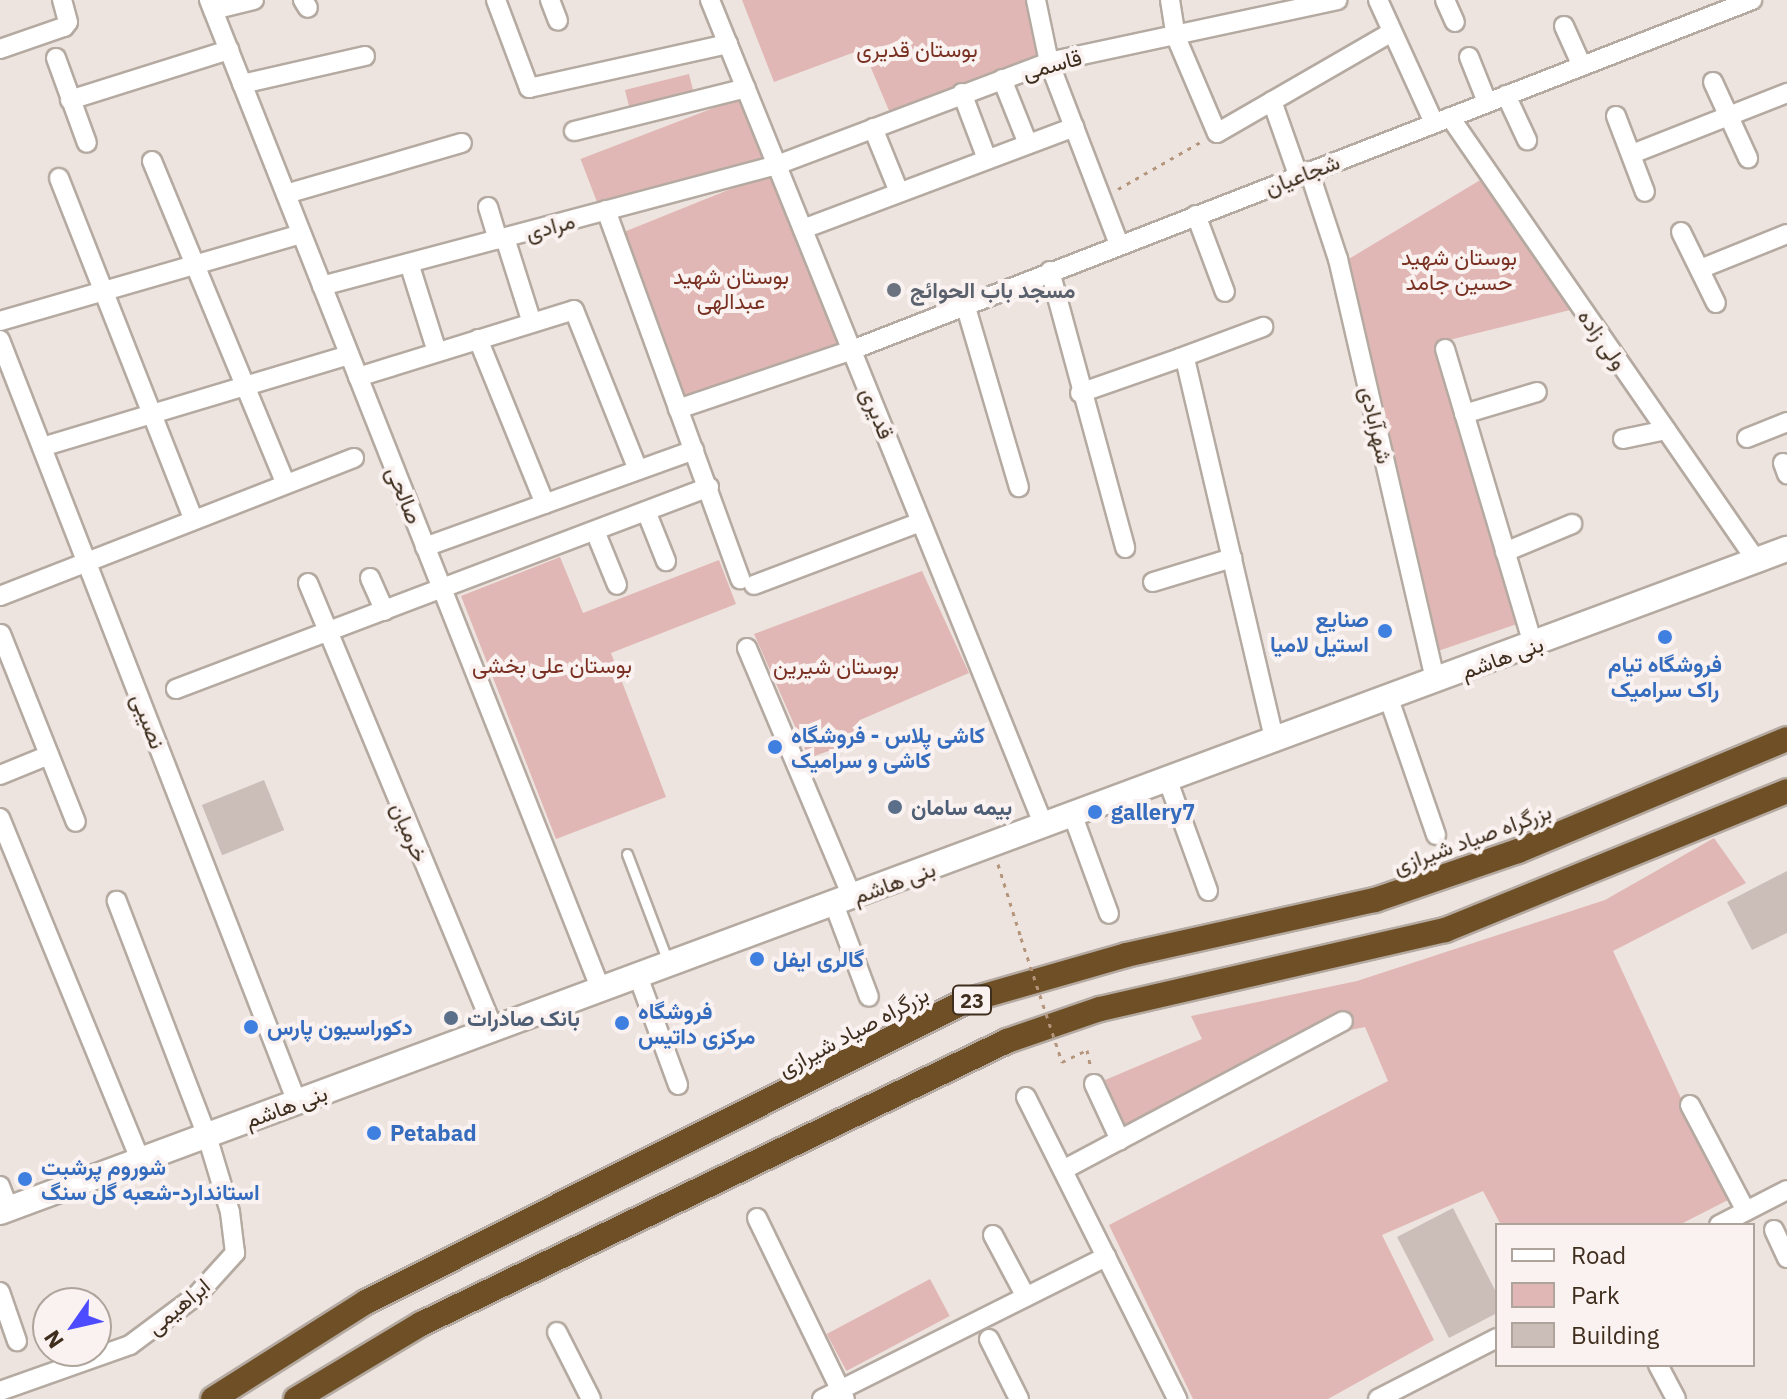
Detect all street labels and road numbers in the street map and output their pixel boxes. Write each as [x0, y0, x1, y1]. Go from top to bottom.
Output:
street label: قاسمی [1019, 43, 1085, 85]
street label: شجاعیان [1261, 148, 1343, 200]
street label: مرادی [522, 207, 578, 245]
street label: ولی زاده [1573, 304, 1633, 374]
street label: قدیری [856, 383, 900, 443]
street label: شهرآبادی [1355, 384, 1399, 466]
street label: صالحی [382, 462, 428, 528]
street label: بنی هاشم [1457, 630, 1547, 684]
street label: نصیبی [126, 690, 172, 752]
street label: بزرگراه صیاد شیرازی [1389, 797, 1555, 879]
street label: خرمیان [386, 798, 434, 866]
street label: بنی هاشم [849, 855, 939, 909]
street label: بزرگراه صیاد شیرازی [773, 980, 933, 1082]
road number: 23 [952, 984, 992, 1016]
street label: بنی هاشم [241, 1079, 331, 1133]
street label: ابراهیمی [141, 1272, 215, 1340]

